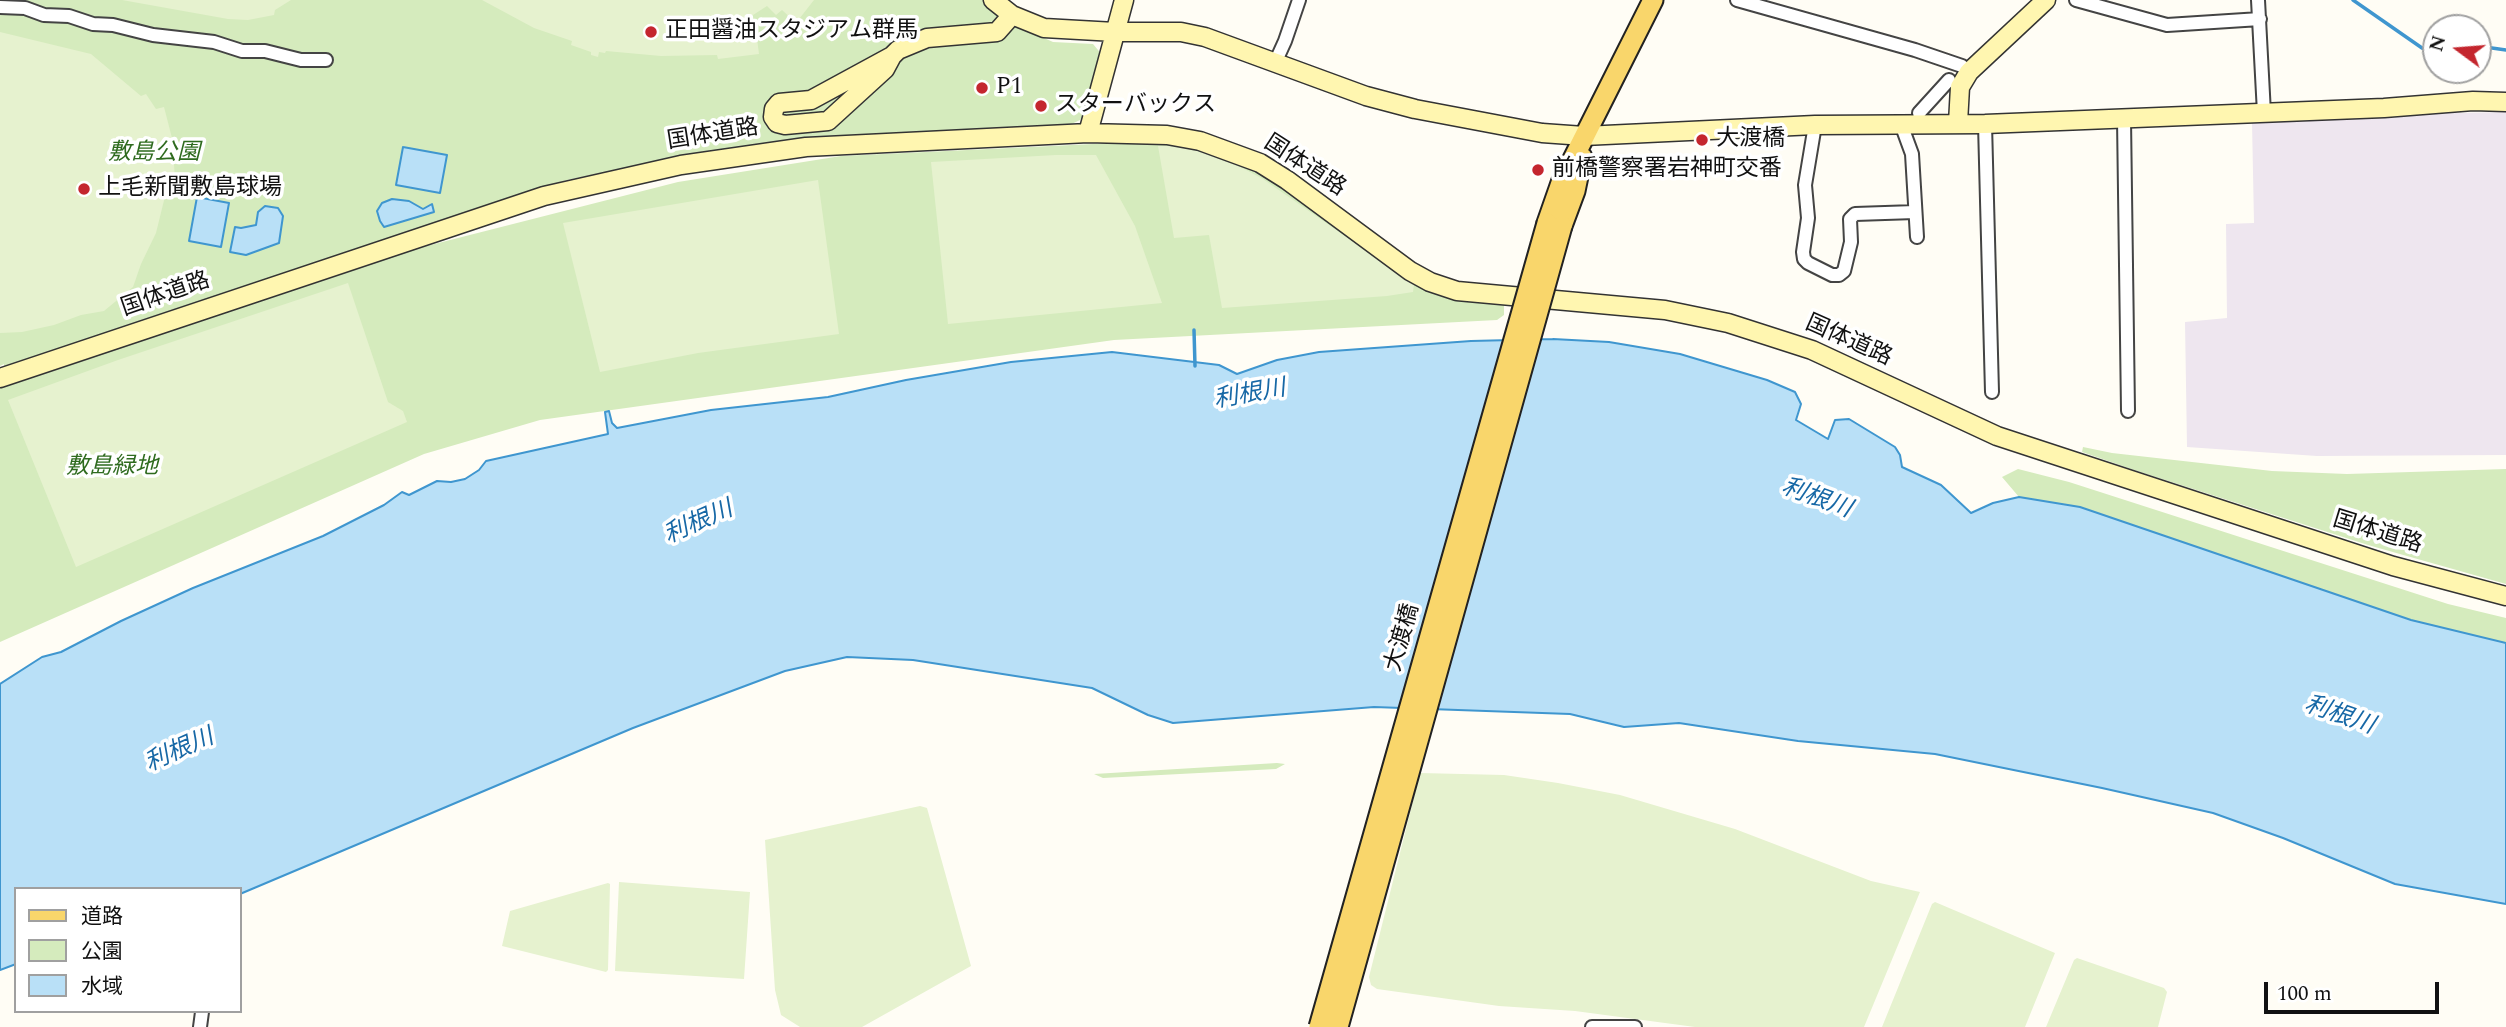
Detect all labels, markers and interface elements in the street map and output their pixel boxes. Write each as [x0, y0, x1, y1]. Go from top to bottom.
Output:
north arrow [2422, 14, 2492, 84]
place label: 正田醤油スタジアム群馬 [665, 18, 918, 46]
marker: 正田醤油スタジアム群馬 [643, 24, 659, 40]
text: N [2422, 32, 2454, 55]
place label: P1 [996, 74, 1022, 102]
marker: P1 [974, 80, 990, 96]
place label: スターバックス [1055, 92, 1216, 120]
marker: スターバックス [1033, 98, 1049, 114]
street label: 国体道路 [665, 115, 761, 157]
place label: 大渡橋 [1716, 126, 1785, 154]
street label: 国体道路 [1258, 130, 1350, 204]
marker: 大渡橋 [1694, 132, 1710, 148]
park label: 敷島公園 [108, 140, 200, 168]
place label: 前橋警察署岩神町交番 [1552, 156, 1782, 184]
marker: 前橋警察署岩神町交番 [1530, 162, 1546, 178]
place label: 上毛新聞敷島球場 [98, 175, 282, 203]
marker: 上毛新聞敷島球場 [76, 181, 92, 197]
street label: 国体道路 [118, 268, 214, 324]
street label: 国体道路 [1800, 311, 1896, 373]
water label: 利根川 [1212, 376, 1288, 416]
park label: 敷島緑地 [66, 454, 158, 482]
water label: 利根川 [1777, 474, 1855, 526]
water label: 利根川 [660, 496, 738, 552]
street label: 国体道路 [2329, 507, 2425, 561]
street label: 大渡橋 [1381, 601, 1427, 675]
water label: 利根川 [2300, 692, 2378, 742]
water label: 利根川 [141, 724, 219, 780]
legend [14, 887, 242, 1013]
text: 道路 [81, 901, 123, 933]
text: 公園 [81, 936, 123, 968]
scale bar [2268, 968, 2443, 1012]
text: 水域 [81, 971, 123, 1003]
text: 100 m [2277, 978, 2332, 1010]

